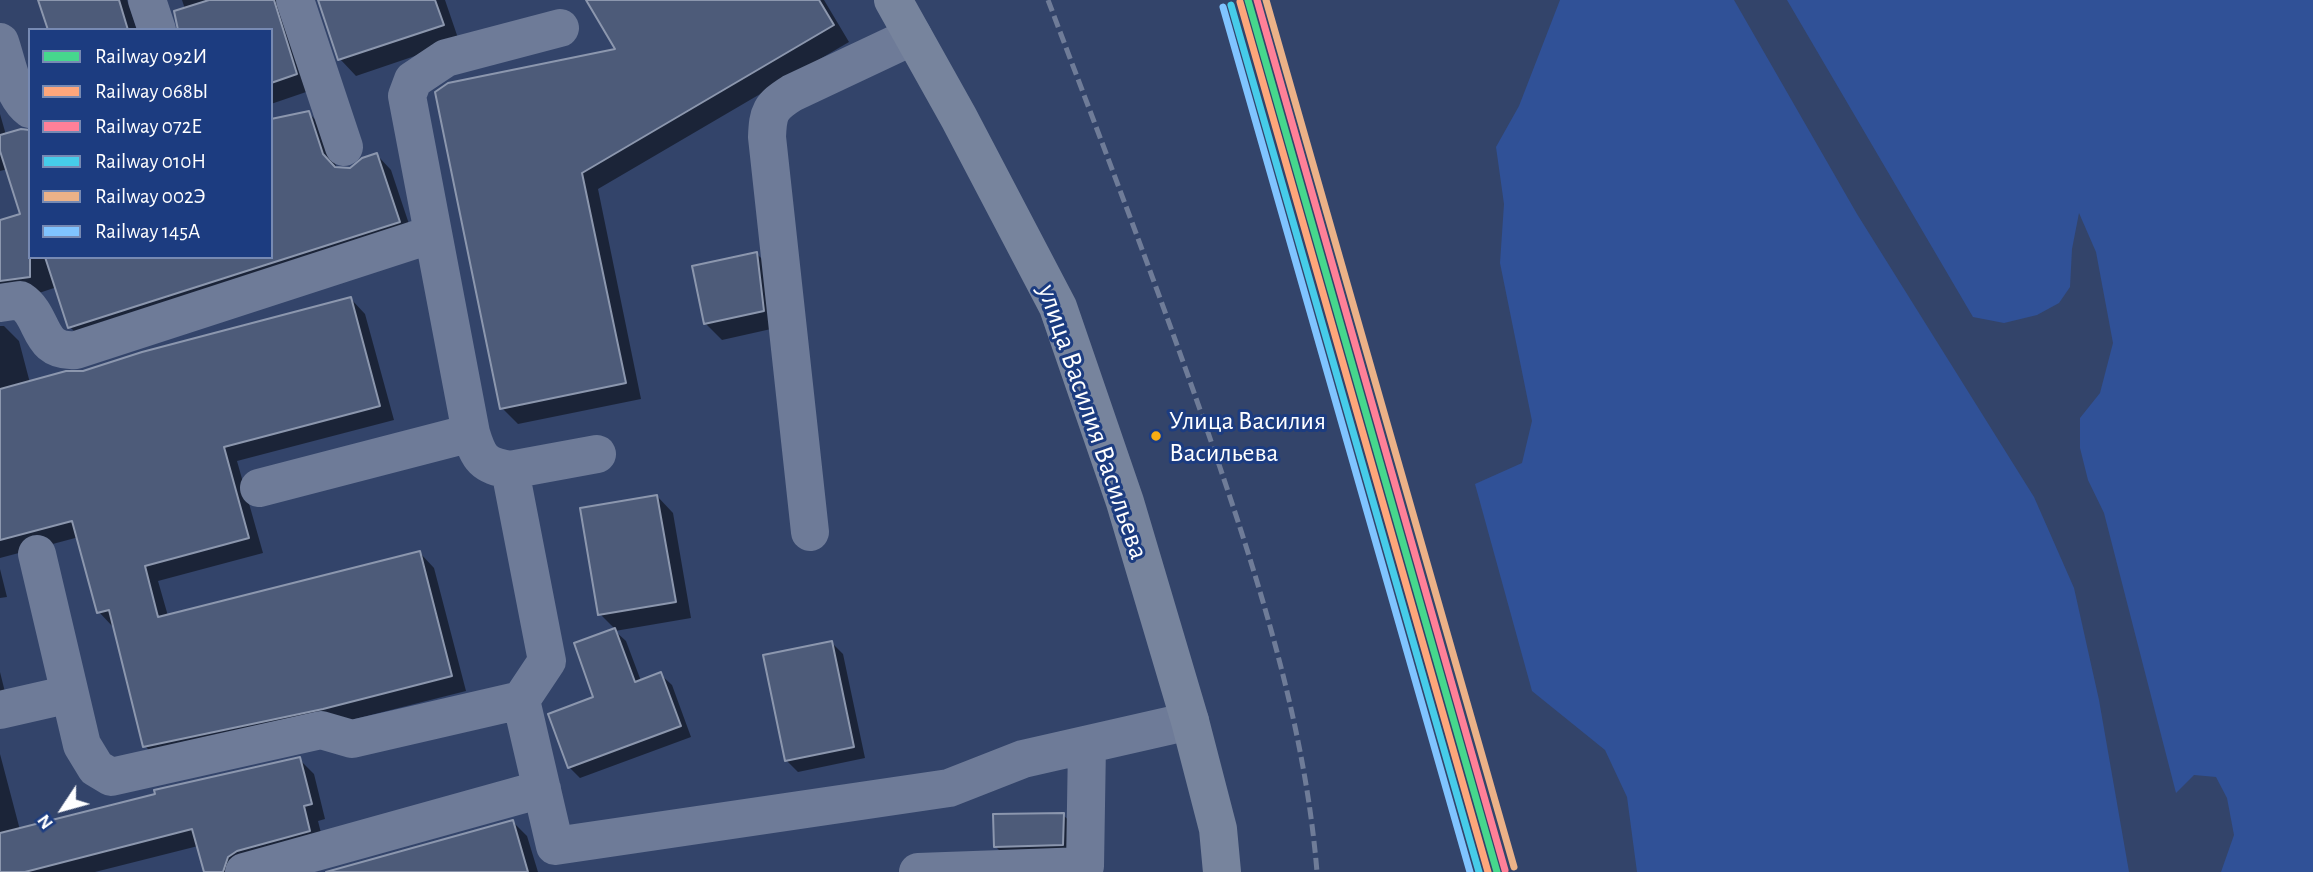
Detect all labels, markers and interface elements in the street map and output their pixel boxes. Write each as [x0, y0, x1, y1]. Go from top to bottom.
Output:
legend [28, 28, 273, 259]
text: Railway 092И [95, 46, 207, 67]
text: Railway 068Ы [95, 81, 208, 102]
text: Railway 072Е [95, 116, 202, 137]
text: Railway 010Н [95, 151, 206, 172]
text: Railway 002Э [95, 186, 206, 207]
text: Railway 145А [95, 221, 200, 242]
street label: улица Василия Васильева [1030, 280, 1156, 564]
place label: Улица Василия Васильева [1169, 405, 1326, 466]
marker: Улица Василия Васильева [1149, 429, 1163, 443]
north arrow [28, 774, 98, 844]
text: N [34, 811, 57, 833]

